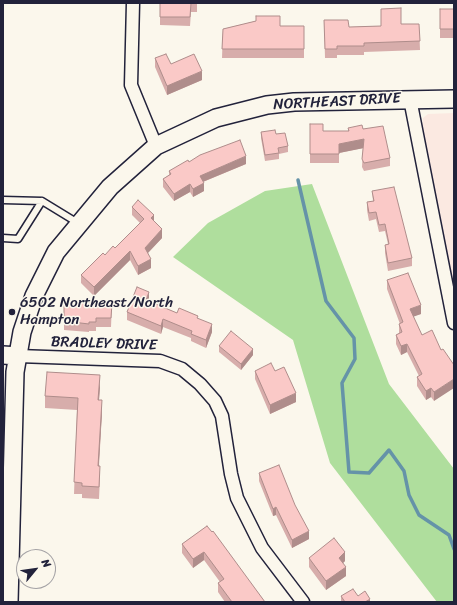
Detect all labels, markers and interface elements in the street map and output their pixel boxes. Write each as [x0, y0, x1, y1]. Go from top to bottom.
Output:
street label: NORTHEAST DRIVE [273, 90, 401, 114]
place label: 6502 Northeast/North Hampton [20, 294, 173, 329]
marker: 6502 Northeast/North Hampton [7, 307, 17, 317]
street label: BRADLEY DRIVE [51, 333, 157, 355]
north arrow [16, 549, 56, 589]
text: N [36, 555, 56, 571]

